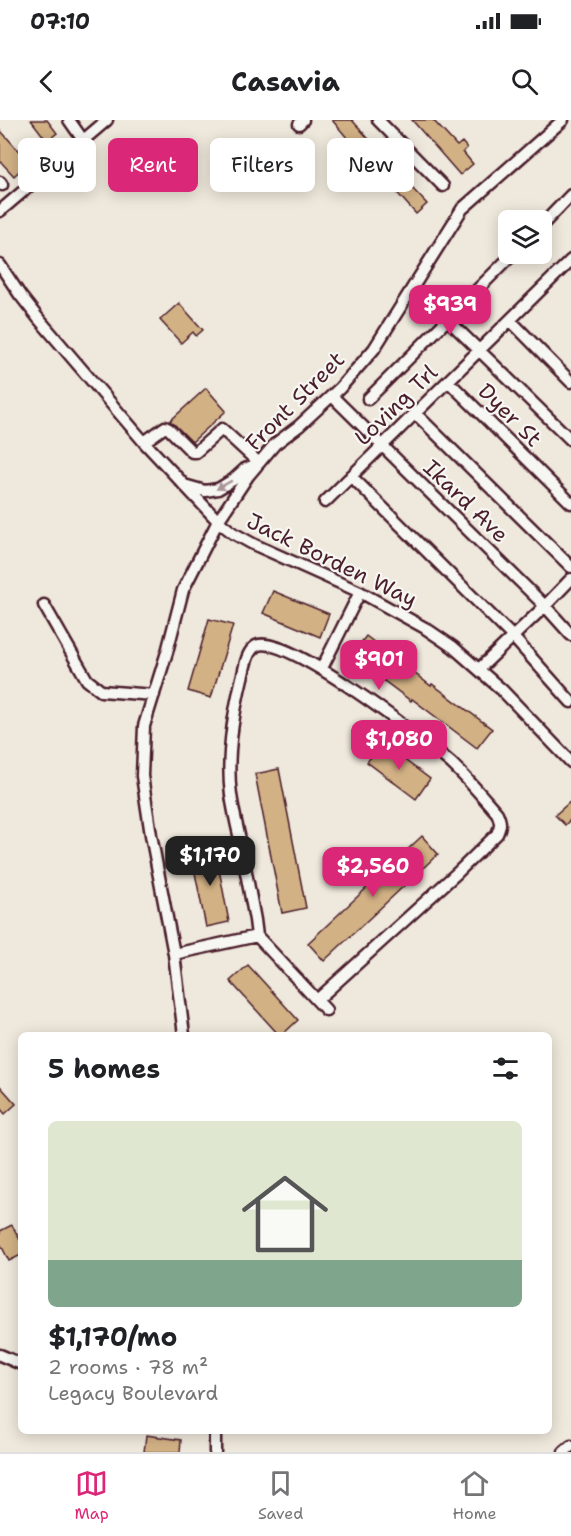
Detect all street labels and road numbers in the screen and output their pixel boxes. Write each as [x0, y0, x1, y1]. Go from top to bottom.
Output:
street label: Front Street [239, 345, 351, 457]
street label: Loving Trl [348, 358, 444, 452]
street label: Dyer St [472, 377, 548, 453]
street label: Ikard Ave [417, 453, 515, 549]
street label: Jack Borden Way [242, 506, 422, 614]

